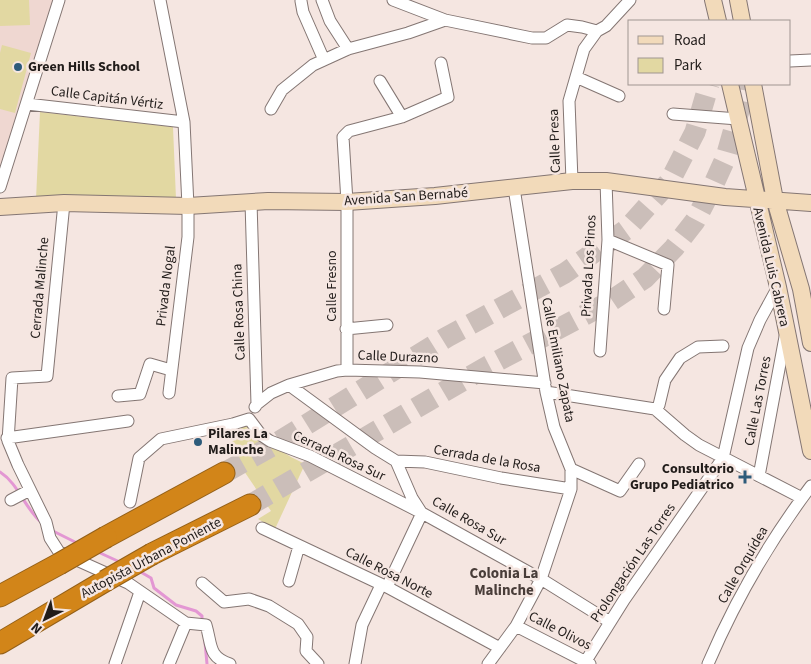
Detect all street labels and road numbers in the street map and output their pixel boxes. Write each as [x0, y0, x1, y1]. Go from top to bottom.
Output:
street label: Calle Capitán Vértiz [50, 81, 164, 115]
street label: Calle Presa [544, 108, 566, 174]
street label: Avenida San Bernabé [343, 183, 469, 211]
street label: Avenida Luis Cabrera [748, 205, 794, 329]
street label: Privada Los Pinos [576, 214, 602, 318]
street label: Cerrada Malinche [26, 236, 54, 340]
street label: Privada Nogal [151, 244, 181, 328]
street label: Calle Fresno [322, 250, 342, 322]
street label: Calle Rosa China [227, 263, 251, 361]
street label: Calle Emiliano Zapata [536, 296, 580, 424]
street label: Calle Durazno [357, 346, 439, 368]
street label: Calle Las Torres [740, 354, 777, 448]
street label: Cerrada Rosa Sur [289, 426, 389, 486]
street label: Cerrada de la Rosa [432, 440, 542, 478]
street label: Calle Rosa Sur [428, 492, 510, 550]
street label: Prolongación Las Torres [586, 499, 680, 627]
street label: Autopista Urbana Poniente [77, 512, 225, 604]
street label: Calle Orquídea [713, 523, 773, 607]
street label: Calle Rosa Norte [342, 542, 436, 604]
street label: Calle Olivos [525, 607, 595, 655]

